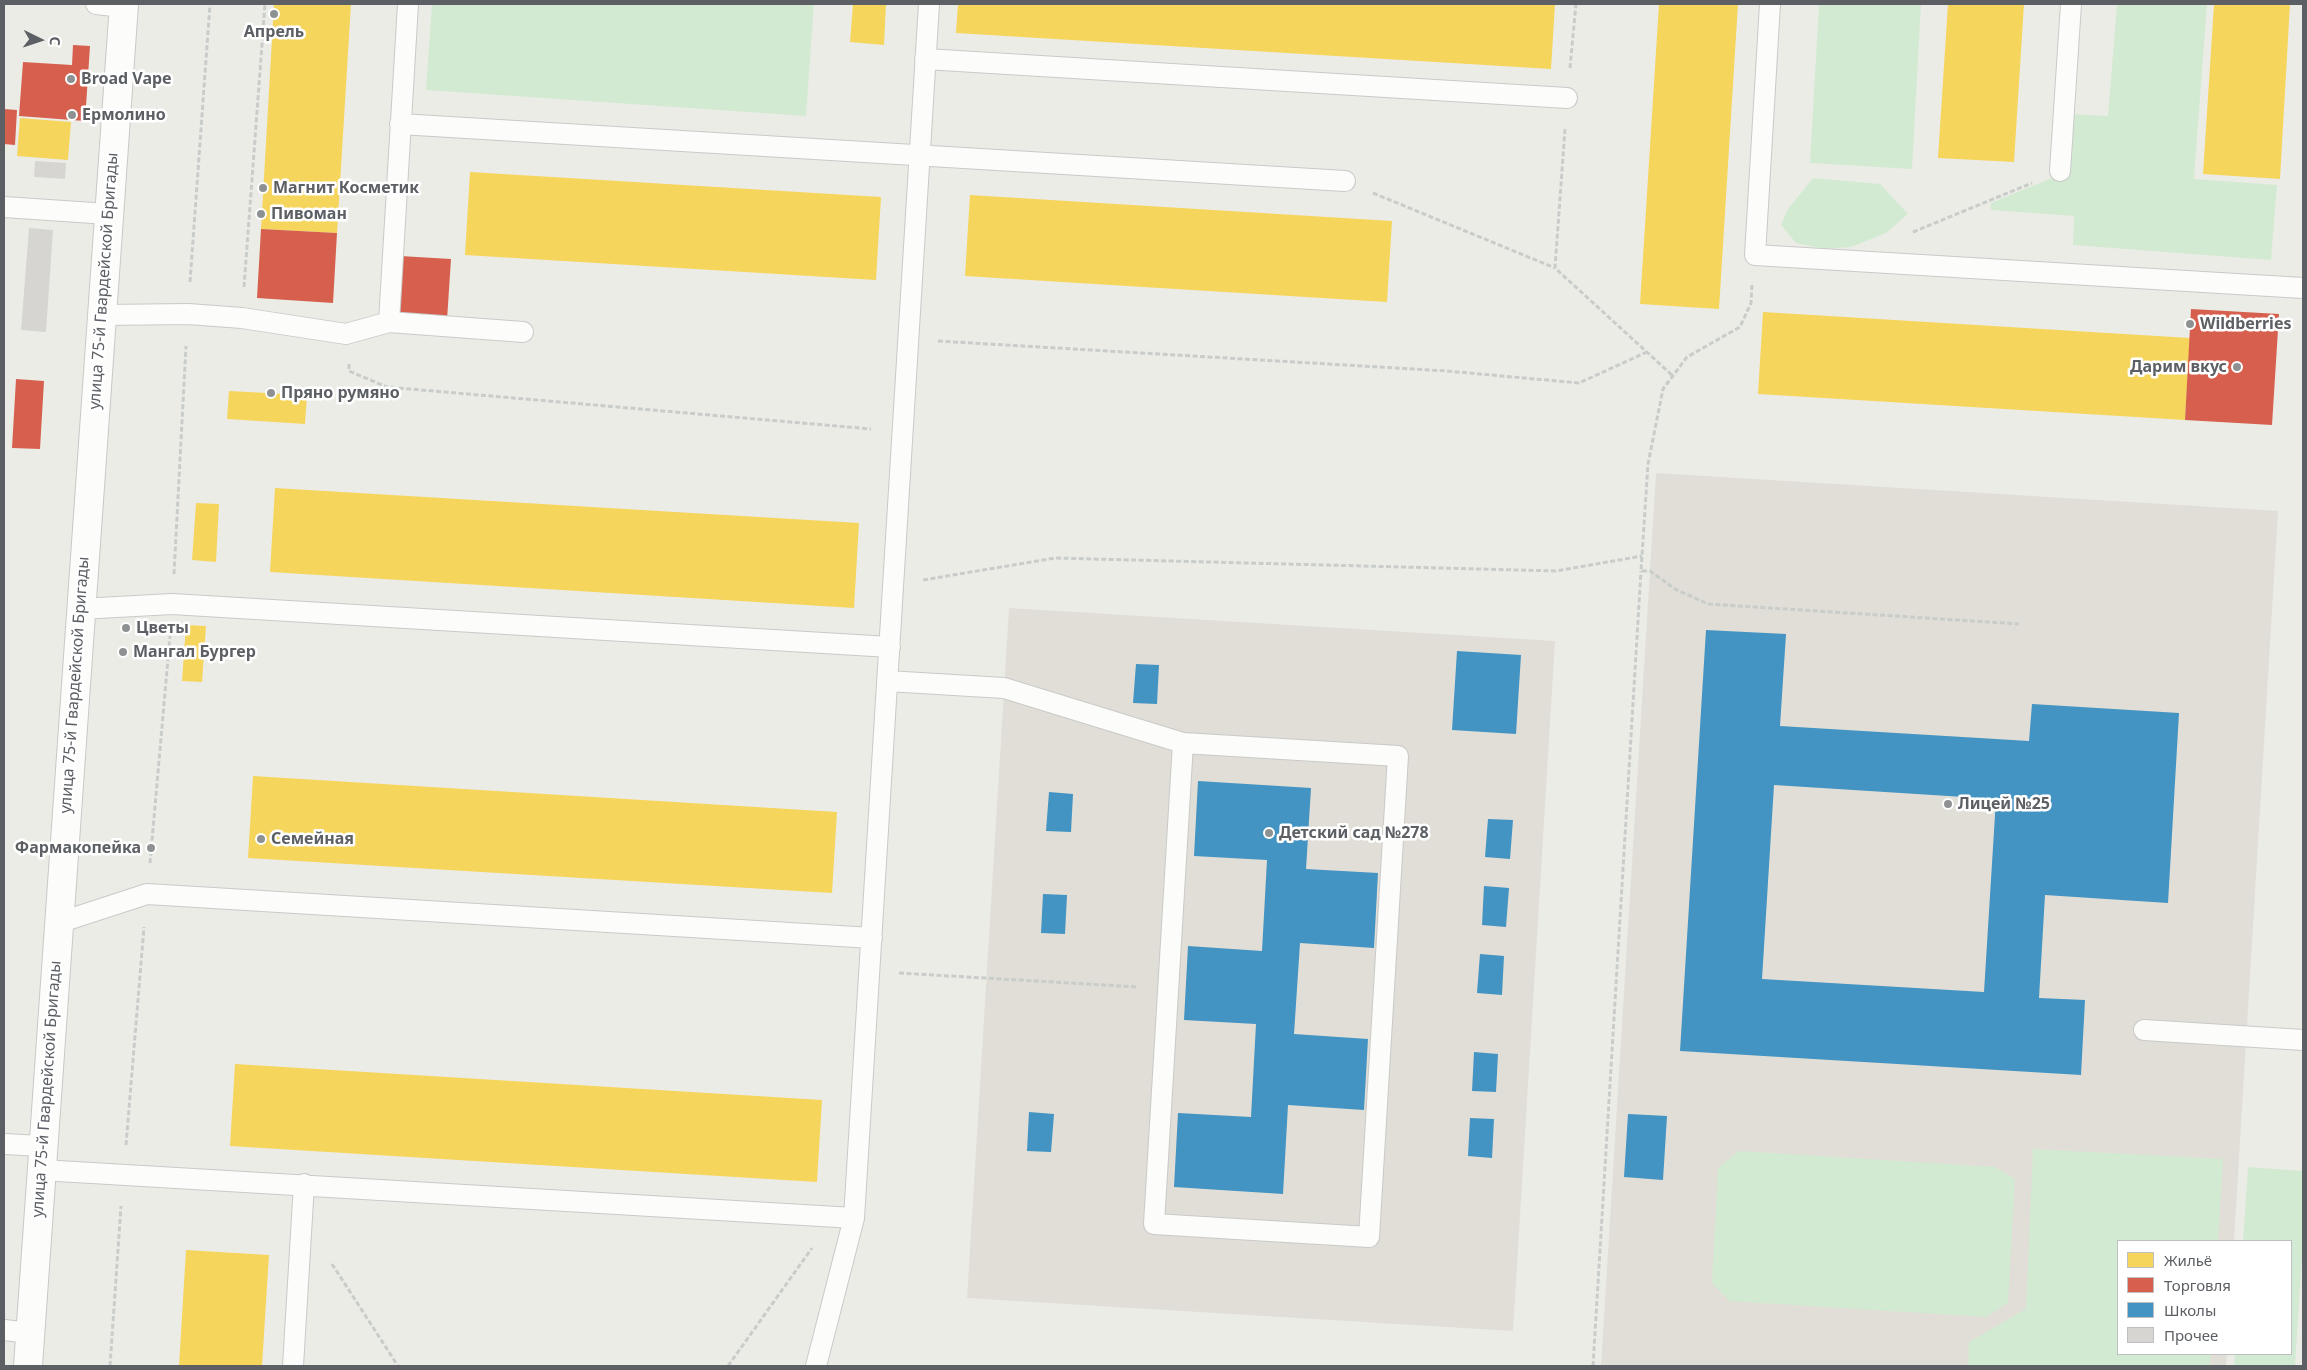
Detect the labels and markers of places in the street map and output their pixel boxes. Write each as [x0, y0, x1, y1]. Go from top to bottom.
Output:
marker: Апрель [268, 8, 280, 20]
place label: Апрель [244, 22, 304, 42]
place label: Broad Vape [81, 69, 172, 89]
marker: Broad Vape [65, 73, 77, 85]
place label: Ермолино [82, 105, 166, 125]
marker: Ермолино [66, 109, 78, 121]
place label: Магнит Косметик [273, 178, 419, 198]
marker: Магнит Косметик [257, 182, 269, 194]
place label: Пивоман [271, 204, 347, 224]
marker: Пивоман [255, 208, 267, 220]
place label: Wildberries [2200, 314, 2291, 334]
marker: Wildberries [2184, 318, 2196, 330]
place label: Дарим вкус [2130, 357, 2227, 377]
marker: Дарим вкус [2231, 361, 2243, 373]
place label: Пряно румяно [281, 383, 400, 403]
marker: Пряно румяно [265, 387, 277, 399]
place label: Цветы [136, 618, 189, 638]
marker: Цветы [120, 622, 132, 634]
place label: Мангал Бургер [133, 642, 256, 662]
marker: Мангал Бургер [117, 646, 129, 658]
place label: Лицей №25 [1958, 794, 2050, 814]
marker: Лицей №25 [1942, 798, 1954, 810]
place label: Детский сад №278 [1279, 823, 1429, 843]
marker: Детский сад №278 [1263, 827, 1275, 839]
place label: Семейная [271, 829, 354, 849]
marker: Семейная [255, 833, 267, 845]
place label: Фармакопейка [15, 838, 141, 858]
marker: Фармакопейка [145, 842, 157, 854]

